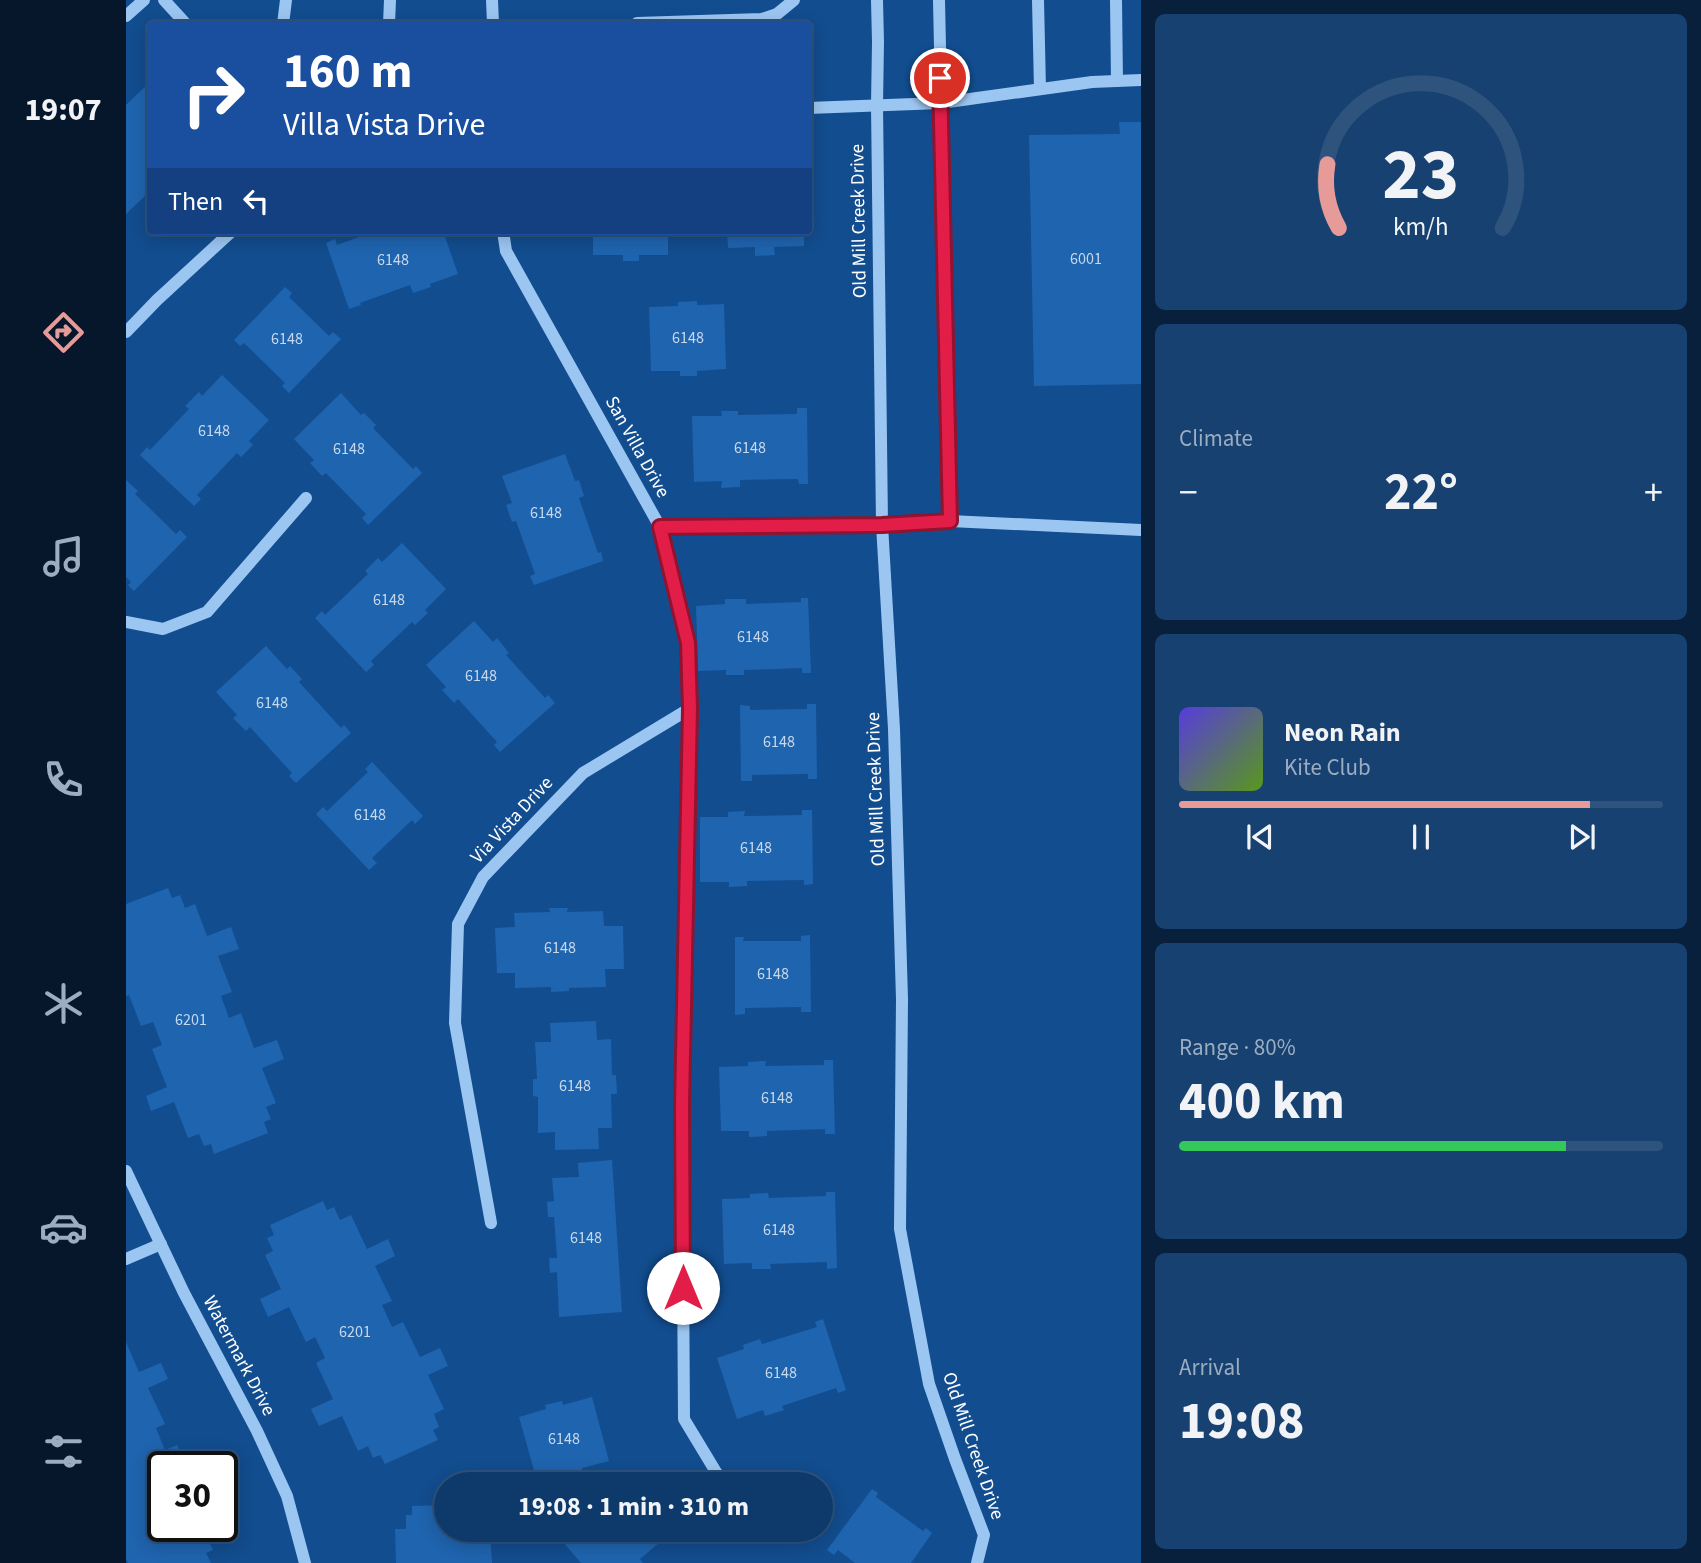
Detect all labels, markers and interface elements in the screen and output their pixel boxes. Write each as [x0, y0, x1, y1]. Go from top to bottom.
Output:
text: 160 m [283, 37, 412, 107]
pin [910, 48, 970, 108]
icon: right [168, 49, 259, 140]
icon: arrive [921, 59, 959, 97]
text: 19:07 [24, 87, 102, 133]
text: Villa Vista Drive [283, 102, 485, 148]
text: 23 [1383, 123, 1459, 227]
street label: Old Mill Creek Drive [844, 144, 874, 298]
icon: left [237, 182, 275, 220]
text: Then [168, 183, 223, 220]
text: km/h [1393, 209, 1449, 245]
house number: 6001 [1070, 248, 1102, 270]
house number: 6148 [377, 249, 409, 271]
icon: directions [39, 308, 88, 357]
house number: 6148 [672, 327, 704, 349]
house number: 6148 [271, 328, 303, 350]
street label: San Villa Drive [598, 391, 676, 503]
house number: 6148 [198, 420, 230, 442]
text: Climate [1179, 422, 1253, 455]
house number: 6148 [734, 437, 766, 459]
house number: 6148 [333, 438, 365, 460]
text: 22° [1384, 456, 1458, 530]
text: − [1179, 466, 1198, 520]
text: + [1644, 466, 1663, 520]
house number: 6148 [530, 502, 562, 524]
icon: music [39, 532, 88, 581]
house number: 6148 [373, 589, 405, 611]
house number: 6148 [737, 626, 769, 648]
house number: 6148 [465, 665, 497, 687]
house number: 6148 [256, 692, 288, 714]
street label: Old Mill Creek Drive [860, 711, 892, 867]
text: Neon Rain [1284, 714, 1401, 751]
house number: 6148 [763, 731, 795, 753]
text: Kite Club [1284, 751, 1371, 784]
icon: phone [39, 755, 88, 804]
street label: Via Vista Drive [464, 770, 560, 870]
house number: 6148 [354, 804, 386, 826]
icon: previous [1241, 818, 1279, 856]
icon: pause [1402, 818, 1440, 856]
icon: next [1563, 818, 1601, 856]
house number: 6148 [740, 837, 772, 859]
house number: 6148 [544, 937, 576, 959]
house number: 6148 [757, 963, 789, 985]
icon: climate [39, 979, 88, 1028]
house number: 6201 [175, 1009, 207, 1031]
text: Range · 80% [1179, 1031, 1296, 1064]
text: 400 km [1179, 1065, 1345, 1139]
house number: 6148 [559, 1075, 591, 1097]
house number: 6148 [761, 1087, 793, 1109]
icon: car [39, 1203, 88, 1252]
house number: 6148 [763, 1219, 795, 1241]
house number: 6148 [570, 1227, 602, 1249]
position arrow [646, 1251, 720, 1325]
street label: Watermark Drive [196, 1291, 282, 1421]
house number: 6201 [339, 1321, 371, 1343]
text: Arrival [1179, 1351, 1241, 1384]
house number: 6148 [765, 1362, 797, 1384]
street label: Old Mill Creek Drive [935, 1369, 1011, 1523]
text: 19:08 [1179, 1385, 1304, 1459]
icon: filters [39, 1427, 88, 1476]
house number: 6148 [548, 1428, 580, 1450]
speed limit sign: 30 [147, 1451, 238, 1542]
text: 19:08 · 1 min · 310 m [518, 1488, 749, 1525]

